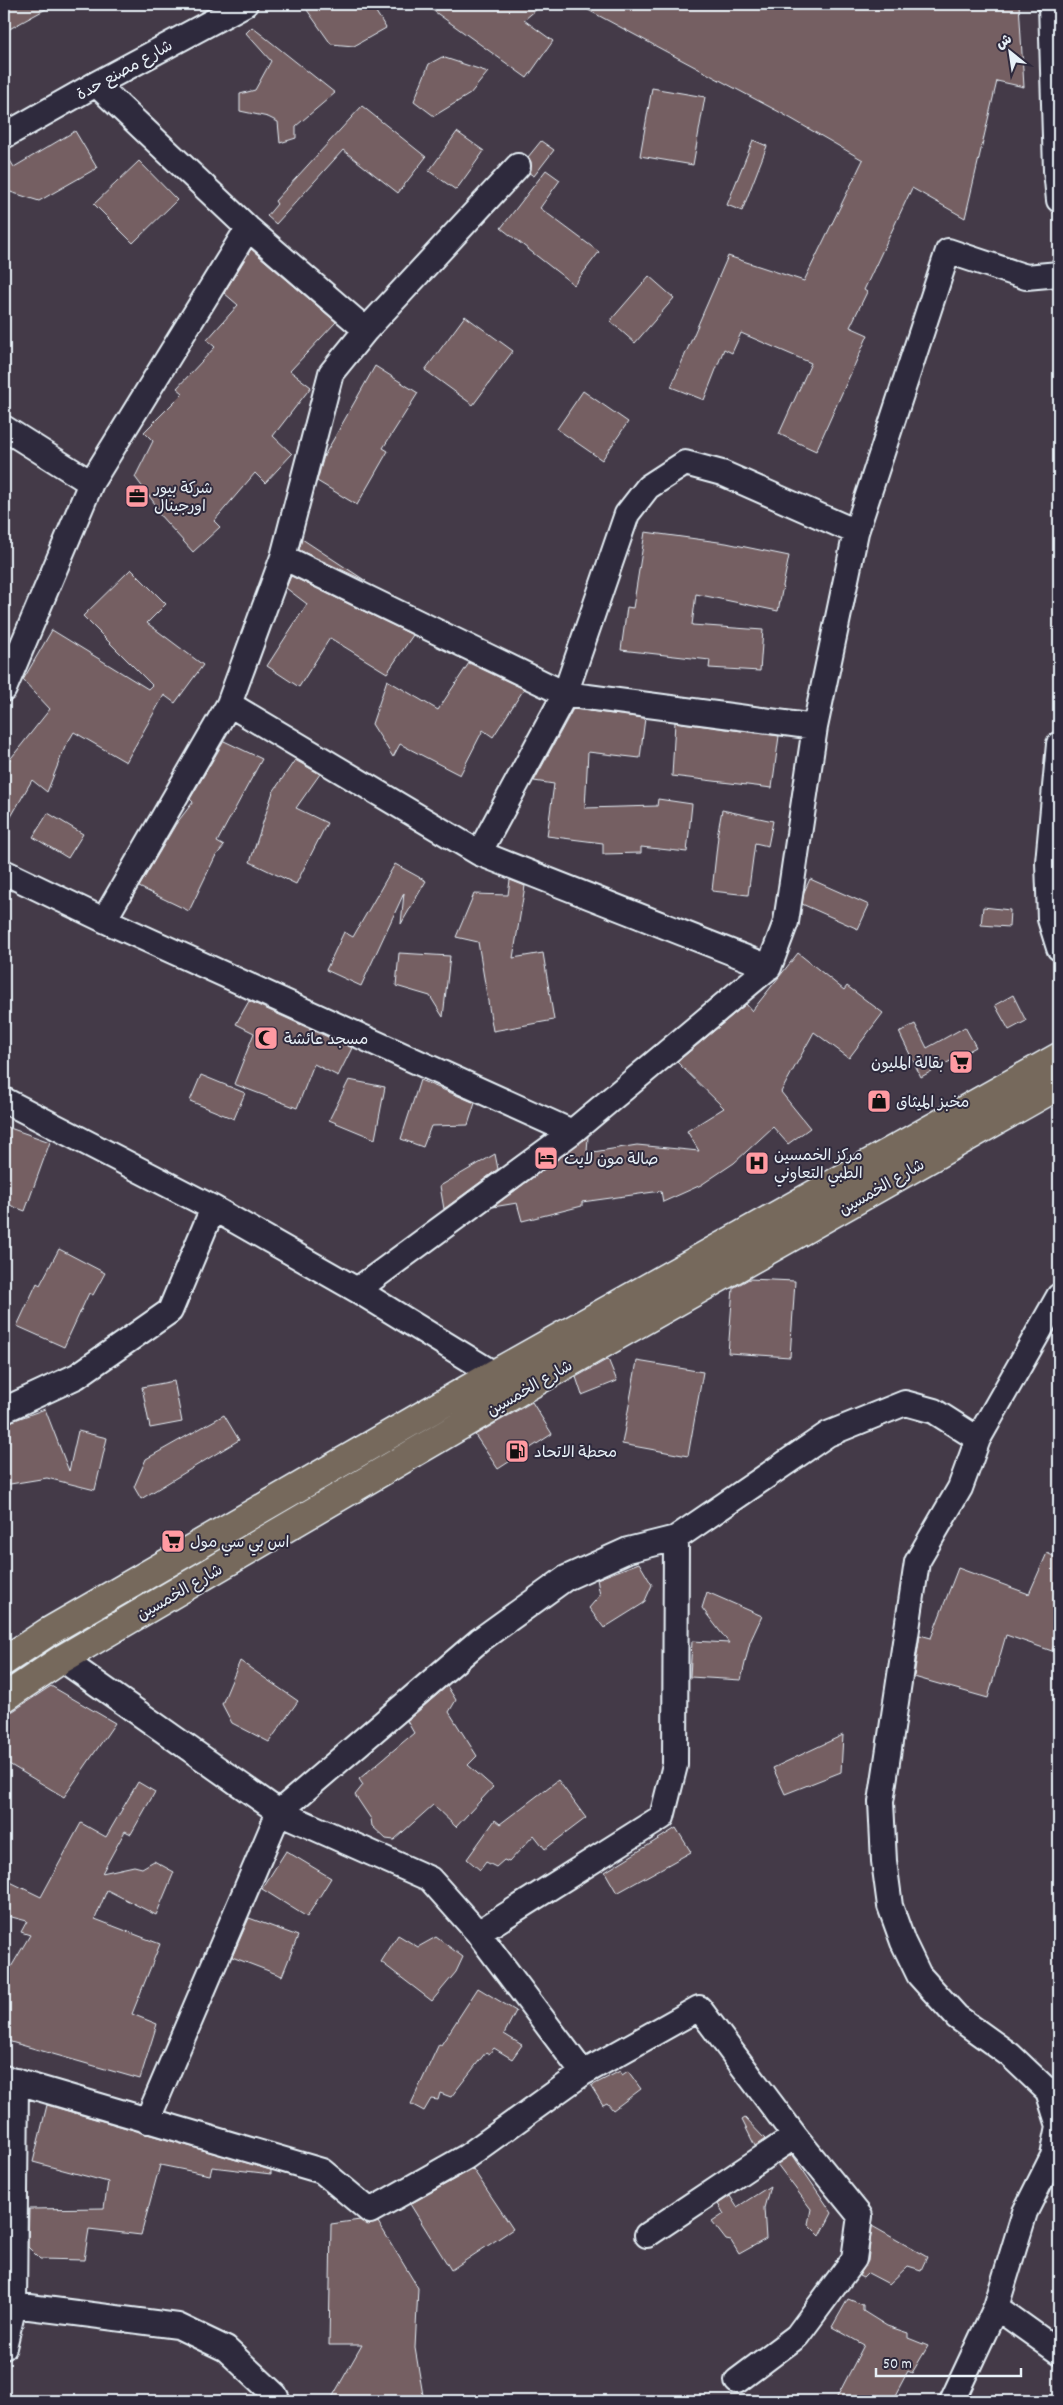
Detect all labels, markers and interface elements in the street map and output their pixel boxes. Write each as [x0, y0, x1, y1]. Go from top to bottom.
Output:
north arrow [986, 28, 1036, 78]
text: ش [993, 30, 1016, 55]
street label: شارع مصنع حدة [73, 35, 178, 107]
place label: شركة بيور اورجينال [152, 478, 213, 519]
office icon: شركة بيور اورجينال [124, 483, 150, 509]
mosque icon: مسجد عائشة [253, 1025, 279, 1051]
place label: مسجد عائشة [284, 1029, 368, 1052]
supermarket icon: بقالة المليون [948, 1049, 974, 1075]
place label: بقالة المليون [871, 1053, 944, 1076]
shop icon: مخبز الميثاق [866, 1088, 892, 1114]
place label: مخبز الميثاق [896, 1092, 969, 1115]
hotel icon: صالة مون لايت [533, 1145, 559, 1171]
place label: مركز الخمسين الطبي التعاوني [774, 1145, 863, 1187]
place label: صالة مون لايت [564, 1149, 658, 1172]
hospital icon: مركز الخمسين الطبي التعاوني [744, 1150, 770, 1176]
street label: شارع الخمسين [835, 1154, 929, 1222]
street label: شارع الخمسين [483, 1355, 577, 1423]
fuel station icon: محطة الاتحاد [504, 1438, 530, 1464]
place label: محطة الاتحاد [534, 1442, 617, 1465]
supermarket icon: اس بي سي مول [160, 1528, 186, 1554]
place label: اس بي سي مول [190, 1532, 290, 1556]
street label: شارع الخمسين [133, 1559, 227, 1627]
scale bar [876, 2345, 1020, 2377]
text: 50 m [883, 2354, 912, 2376]

